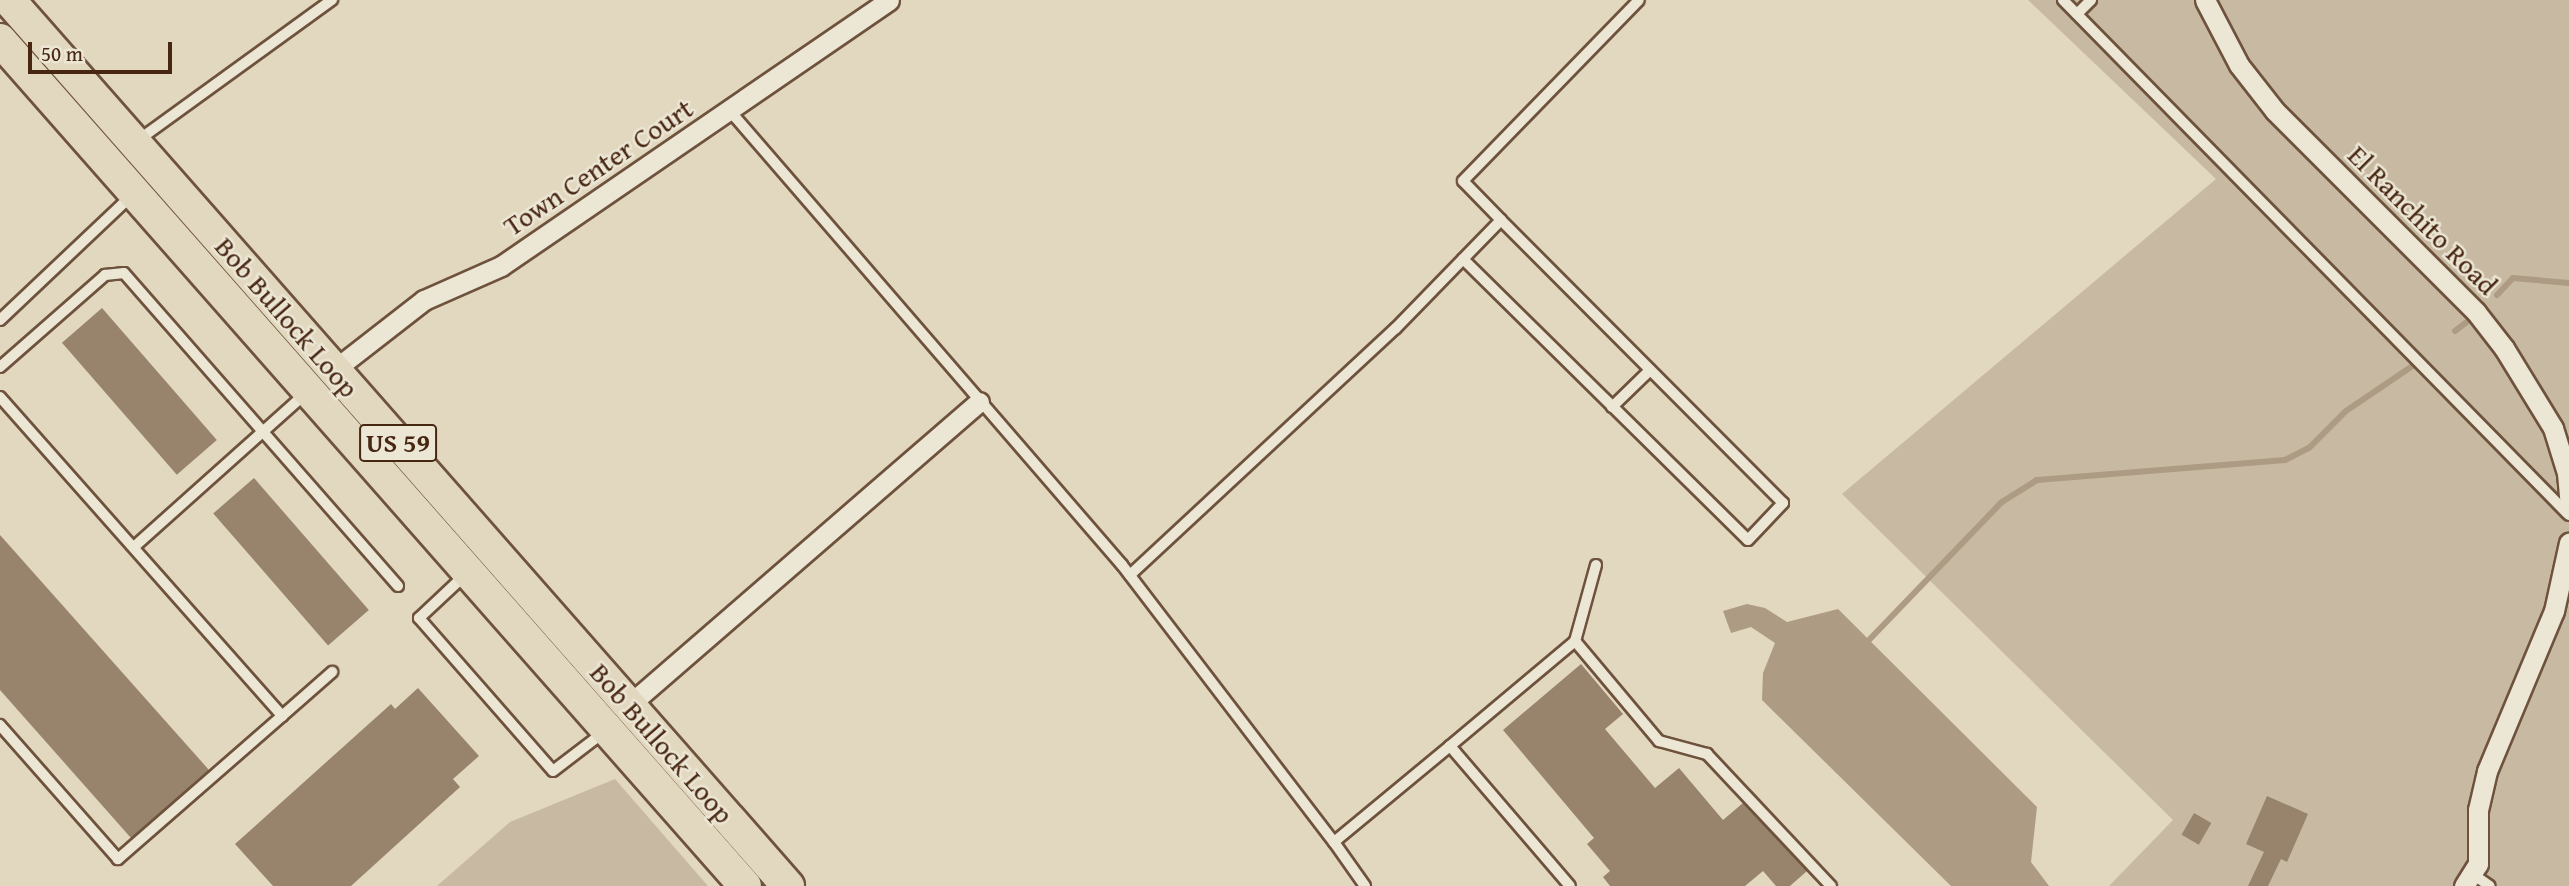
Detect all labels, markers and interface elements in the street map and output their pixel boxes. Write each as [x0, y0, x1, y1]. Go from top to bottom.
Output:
scale bar [32, 28, 175, 72]
text: 50 m [41, 38, 83, 69]
street label: Town Center Court [497, 91, 699, 243]
street label: El Ranchito Road [2341, 138, 2505, 302]
street label: Bob Bullock Loop [208, 230, 366, 404]
road number: US 59 [358, 420, 438, 466]
street label: Bob Bullock Loop [583, 656, 741, 830]

